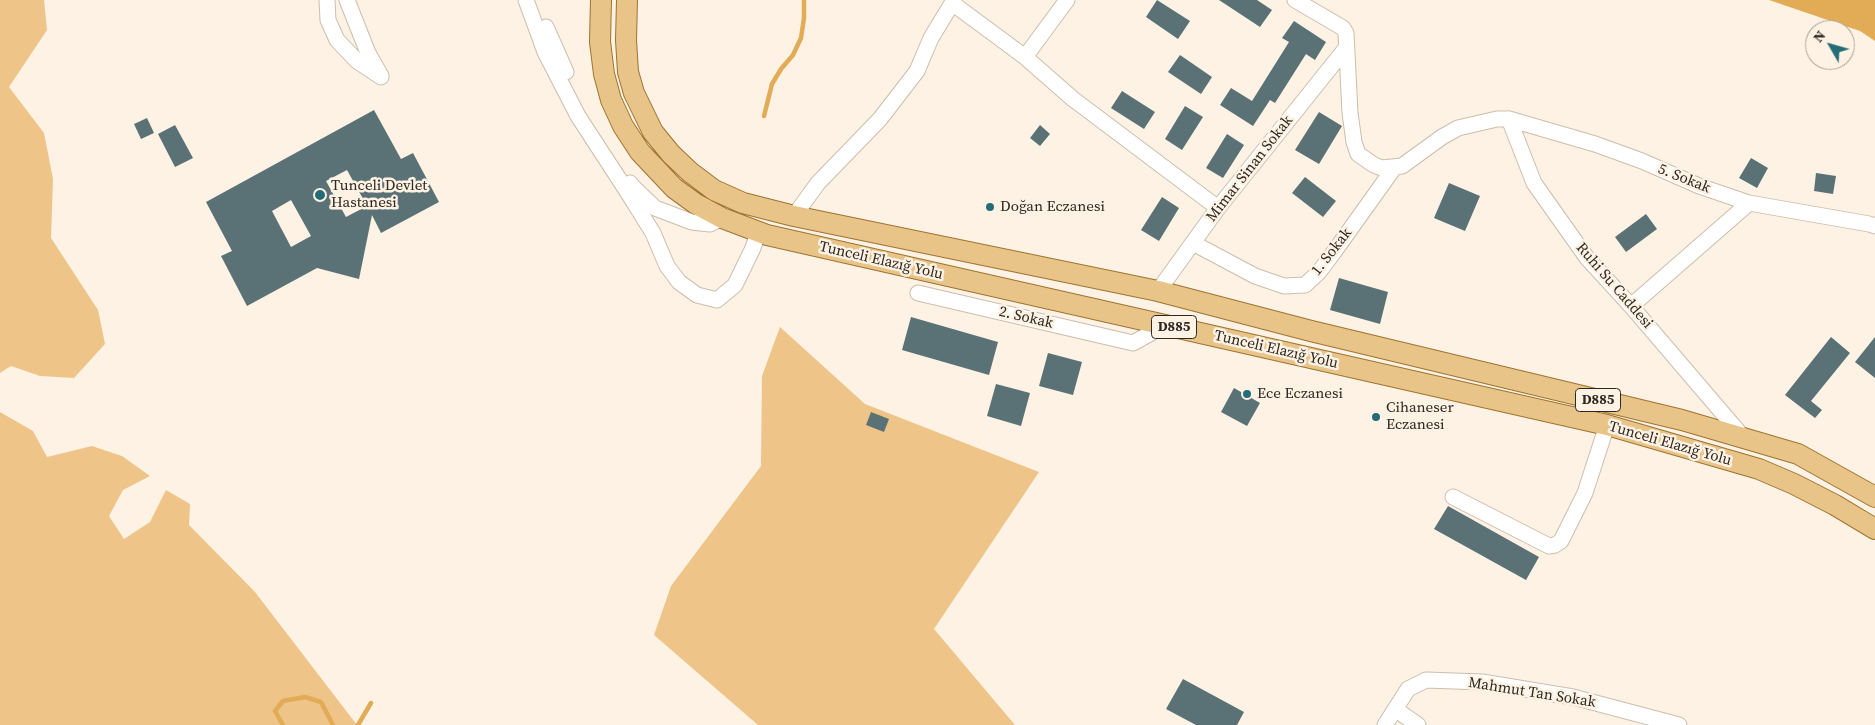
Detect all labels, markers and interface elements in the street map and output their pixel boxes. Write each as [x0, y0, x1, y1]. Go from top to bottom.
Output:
north arrow [1805, 20, 1855, 70]
text: N [1808, 26, 1830, 47]
street label: Mimar Sinan Sokak [1203, 112, 1297, 226]
street label: 5. Sokak [1655, 160, 1713, 198]
place label: Tunceli Devlet Hastanesi [331, 177, 427, 212]
marker: Tunceli Devlet Hastanesi [313, 188, 327, 202]
place label: Doğan Eczanesi [1000, 198, 1105, 216]
marker: Doğan Eczanesi [984, 201, 996, 213]
street label: 1. Sokak [1308, 225, 1356, 279]
street label: Tunceli Elazığ Yolu [817, 238, 945, 284]
street label: Ruhi Su Caddesi [1572, 239, 1656, 333]
street label: 2. Sokak [997, 303, 1055, 333]
road number: D885 [1152, 316, 1196, 338]
street label: Tunceli Elazığ Yolu [1212, 327, 1340, 373]
place label: Ece Eczanesi [1257, 385, 1343, 403]
marker: Ece Eczanesi [1241, 388, 1253, 400]
road number: D885 [1576, 388, 1620, 412]
place label: Cihaneser Eczanesi [1386, 399, 1454, 434]
marker: Cihaneser Eczanesi [1370, 411, 1382, 423]
street label: Tunceli Elazığ Yolu [1607, 418, 1733, 470]
street label: Mahmut Tan Sokak [1467, 674, 1597, 712]

